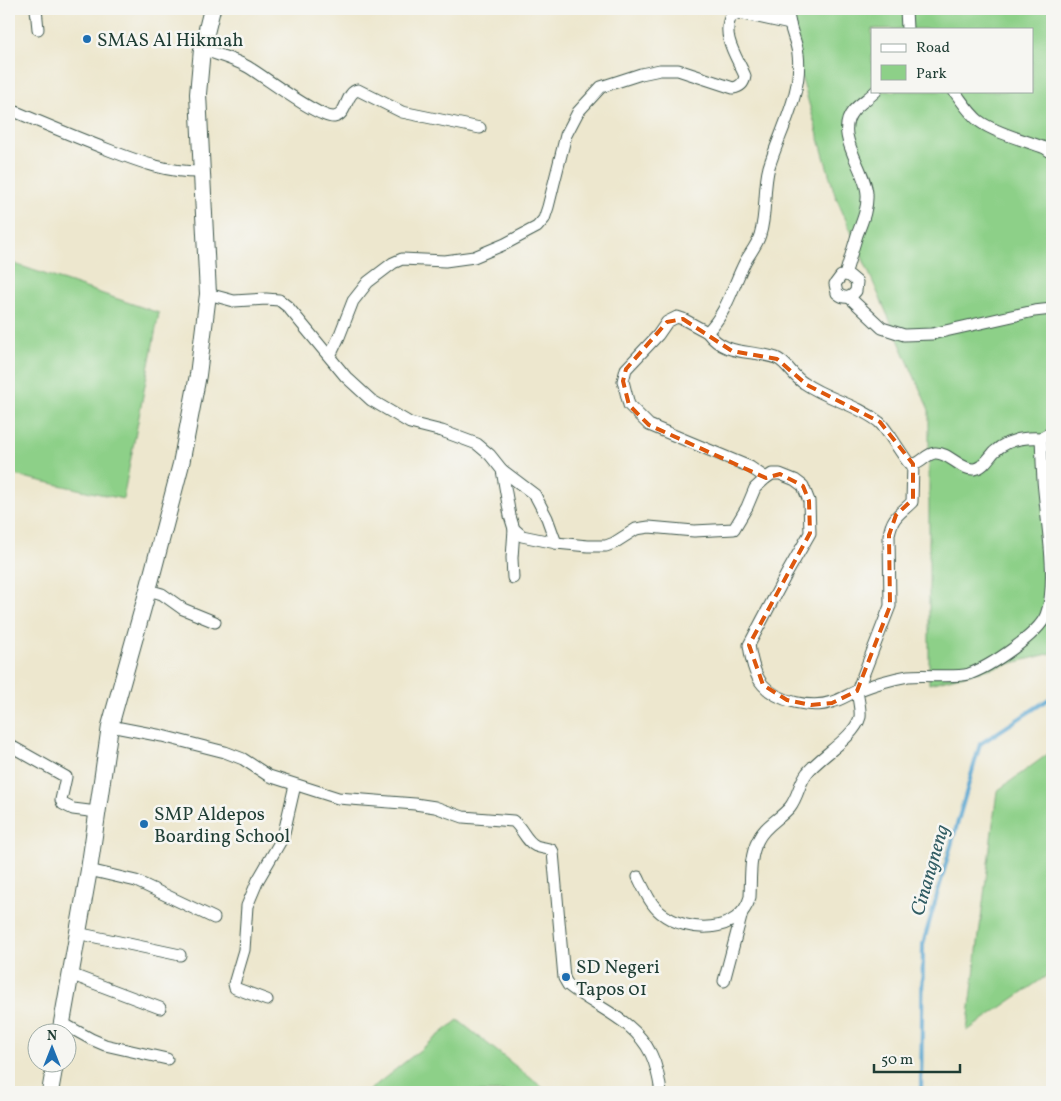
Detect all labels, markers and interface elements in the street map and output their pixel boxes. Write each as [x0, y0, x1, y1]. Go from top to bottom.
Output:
place label: SMAS Al Hikmah [97, 28, 244, 54]
legend [871, 28, 1034, 92]
marker: SMAS Al Hikmah [81, 33, 93, 45]
text: Road [916, 38, 950, 59]
text: Park [916, 64, 947, 85]
place label: SMP Aldepos Boarding School [154, 802, 291, 850]
marker: SMP Aldepos Boarding School [138, 818, 150, 830]
water label: Cinangneng [905, 822, 957, 919]
place label: SD Negeri Tapos 01 [576, 955, 660, 1003]
marker: SD Negeri Tapos 01 [560, 971, 572, 983]
north arrow [28, 1024, 78, 1074]
text: N [47, 1027, 57, 1046]
scale bar [874, 1041, 960, 1073]
text: 50 m [881, 1050, 913, 1071]

